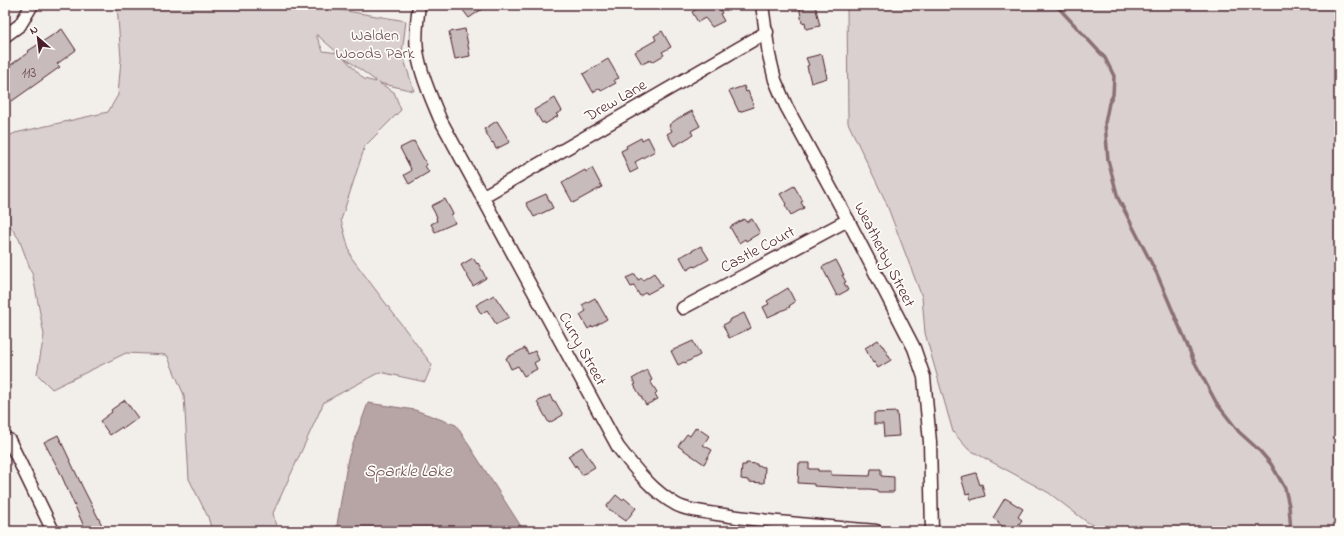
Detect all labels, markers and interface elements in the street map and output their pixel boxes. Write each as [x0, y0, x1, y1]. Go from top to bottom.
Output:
north arrow [18, 18, 58, 58]
text: N [27, 21, 41, 39]
park label: Walden Woods Park [335, 24, 416, 66]
house number: 113 [22, 63, 37, 84]
street label: Drew Lane [580, 73, 652, 129]
street label: Weatherby Street [847, 198, 921, 312]
street label: Castle Court [716, 220, 800, 280]
street label: Curry Street [552, 308, 612, 391]
water label: Sparkle Lake [364, 459, 453, 484]

